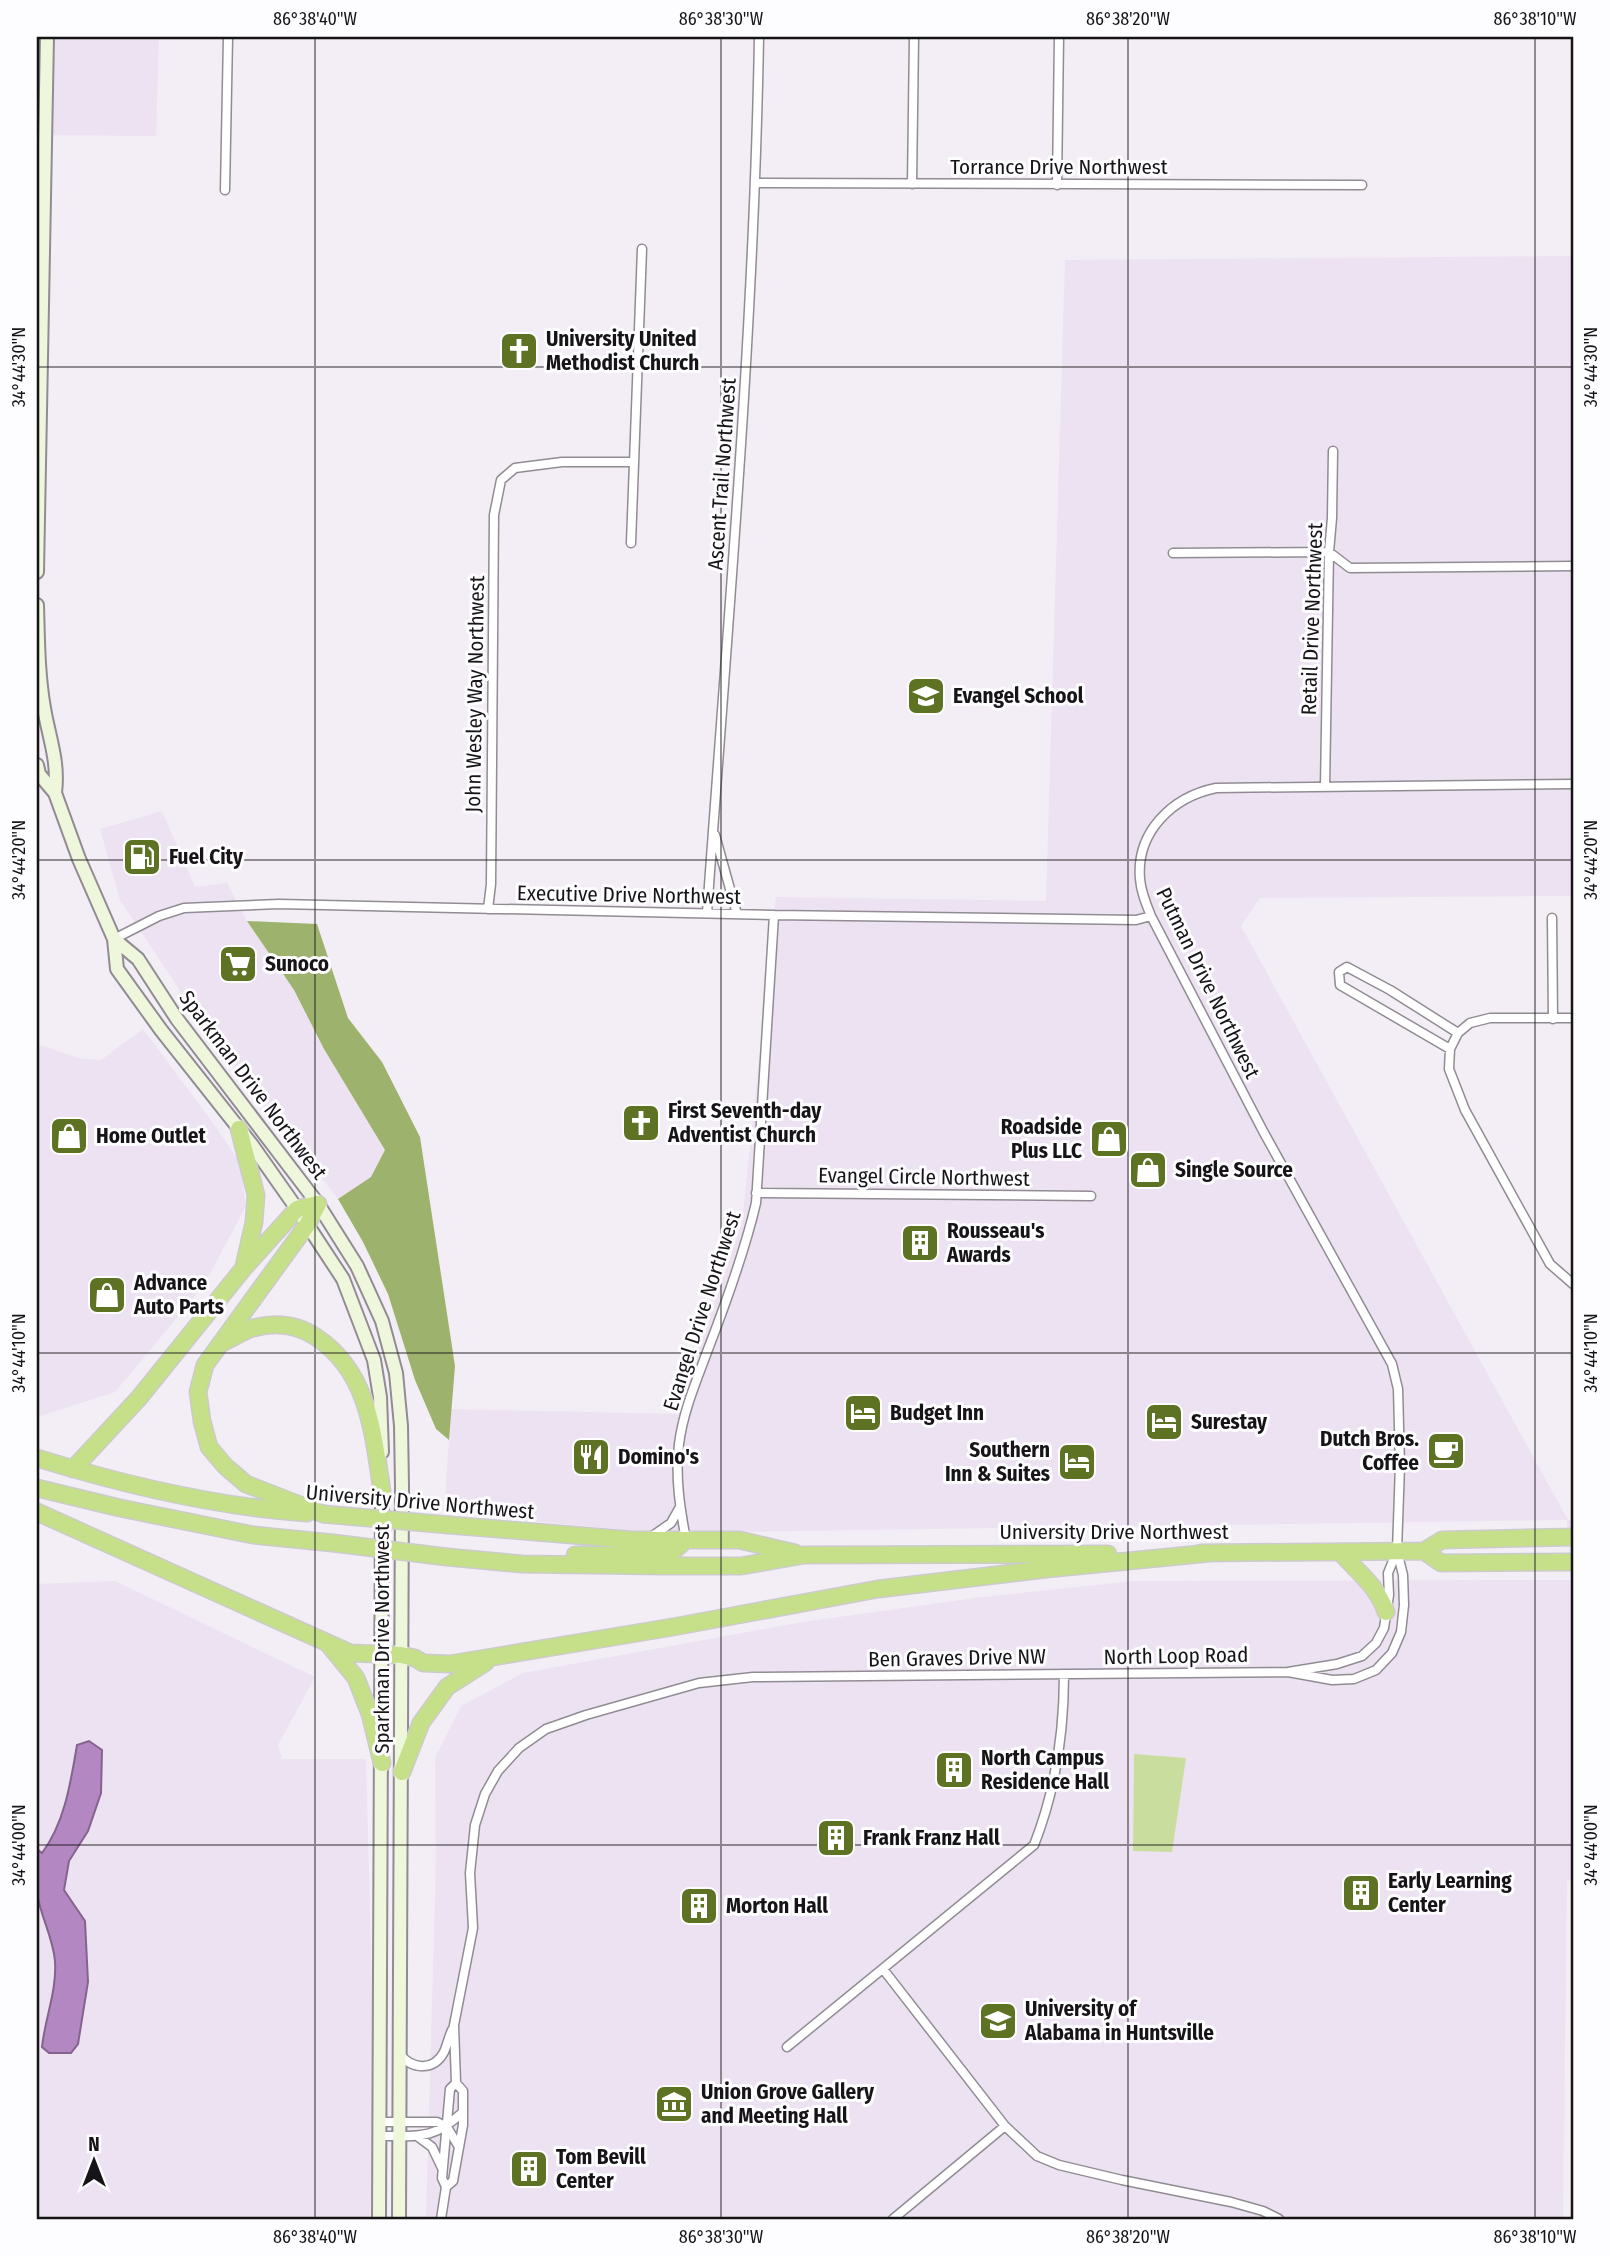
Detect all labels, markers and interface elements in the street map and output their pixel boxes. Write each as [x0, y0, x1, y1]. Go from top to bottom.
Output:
text: 86°38'40"W [273, 8, 358, 30]
text: 86°38'30"W [679, 8, 764, 30]
text: 86°38'20"W [1086, 8, 1171, 30]
text: 86°38'10"W [1493, 8, 1577, 30]
street label: Torrance Drive Northwest [950, 154, 1168, 180]
place label: University United Methodist Church [546, 326, 699, 376]
text: 34°44'30"N [8, 327, 30, 407]
text: 34°44'30"N [1580, 327, 1602, 407]
church icon: University United Methodist Church [498, 330, 540, 372]
street label: Ascent Trail Northwest [702, 377, 742, 571]
street label: Retail Drive Northwest [1296, 522, 1328, 716]
street label: John Wesley Way Northwest [460, 575, 490, 813]
school or university icon: Evangel School [905, 675, 947, 717]
place label: Evangel School [953, 683, 1084, 709]
text: 34°44'20"N [8, 820, 30, 900]
text: 34°44'20"N [1580, 820, 1602, 900]
fuel station icon: Fuel City [121, 836, 163, 878]
place label: Fuel City [169, 844, 244, 870]
street label: Executive Drive Northwest [517, 880, 741, 910]
street label: Putman Drive Northwest [1150, 883, 1266, 1083]
supermarket icon: Sunoco [217, 943, 259, 985]
place label: Sunoco [265, 951, 329, 977]
street label: Sparkman Drive Northwest [174, 985, 333, 1185]
place label: First Seventh-day Adventist Church [667, 1098, 822, 1148]
church icon: First Seventh-day Adventist Church [620, 1102, 662, 1144]
place label: Roadside Plus LLC [1001, 1114, 1082, 1164]
shop icon: Home Outlet [48, 1115, 90, 1157]
shop icon: Roadside Plus LLC [1088, 1118, 1130, 1160]
place label: Home Outlet [96, 1123, 206, 1149]
shop icon: Single Source [1127, 1149, 1169, 1191]
place label: Single Source [1175, 1157, 1293, 1183]
street label: Evangel Circle Northwest [818, 1162, 1030, 1192]
street label: Evangel Drive Northwest [657, 1208, 747, 1414]
place label: Rousseau's Awards [946, 1218, 1044, 1268]
building icon: Rousseau's Awards [899, 1222, 941, 1264]
place label: Advance Auto Parts [133, 1270, 224, 1320]
shop icon: Advance Auto Parts [86, 1274, 128, 1316]
text: 34°44'10"N [8, 1313, 30, 1393]
text: 34°44'10"N [1580, 1313, 1602, 1393]
hotel icon: Budget Inn [842, 1392, 884, 1434]
place label: Budget Inn [890, 1400, 984, 1426]
hotel icon: Surestay [1143, 1401, 1185, 1443]
place label: Surestay [1191, 1409, 1268, 1435]
place label: Dutch Bros. Coffee [1320, 1426, 1419, 1476]
cafe icon: Dutch Bros. Coffee [1425, 1430, 1467, 1472]
restaurant icon: Domino's [570, 1436, 612, 1478]
place label: Southern Inn & Suites [945, 1437, 1050, 1487]
hotel icon: Southern Inn & Suites [1056, 1441, 1098, 1483]
place label: Domino's [618, 1444, 699, 1470]
street label: University Drive Northwest [305, 1479, 535, 1525]
street label: University Drive Northwest [999, 1519, 1229, 1545]
street label: Sparkman Drive Northwest [369, 1524, 395, 1754]
street label: North Loop Road [1103, 1642, 1249, 1670]
street label: Ben Graves Drive NW [868, 1643, 1046, 1673]
place label: North Campus Residence Hall [981, 1745, 1109, 1795]
building icon: North Campus Residence Hall [933, 1749, 975, 1791]
text: 34°44'00"N [8, 1804, 30, 1886]
text: 34°44'00"N [1580, 1804, 1602, 1886]
building icon: Frank Franz Hall [815, 1817, 857, 1859]
place label: Frank Franz Hall [863, 1825, 1000, 1851]
place label: Early Learning Center [1388, 1868, 1512, 1918]
building icon: Early Learning Center [1340, 1872, 1382, 1914]
building icon: Morton Hall [678, 1885, 720, 1927]
place label: Morton Hall [726, 1893, 828, 1919]
place label: University of Alabama in Huntsville [1024, 1996, 1214, 2046]
school or university icon: University of Alabama in Huntsville [977, 2000, 1019, 2042]
place label: Union Grove Gallery and Meeting Hall [701, 2079, 875, 2129]
museum icon: Union Grove Gallery and Meeting Hall [653, 2083, 695, 2125]
north arrow [60, 2126, 130, 2196]
text: N [88, 2133, 100, 2156]
place label: Tom Bevill Center [556, 2144, 646, 2194]
building icon: Tom Bevill Center [508, 2148, 550, 2190]
text: 86°38'40"W [273, 2226, 358, 2248]
text: 86°38'30"W [679, 2226, 764, 2248]
text: 86°38'20"W [1086, 2226, 1171, 2248]
text: 86°38'10"W [1493, 2226, 1577, 2248]

